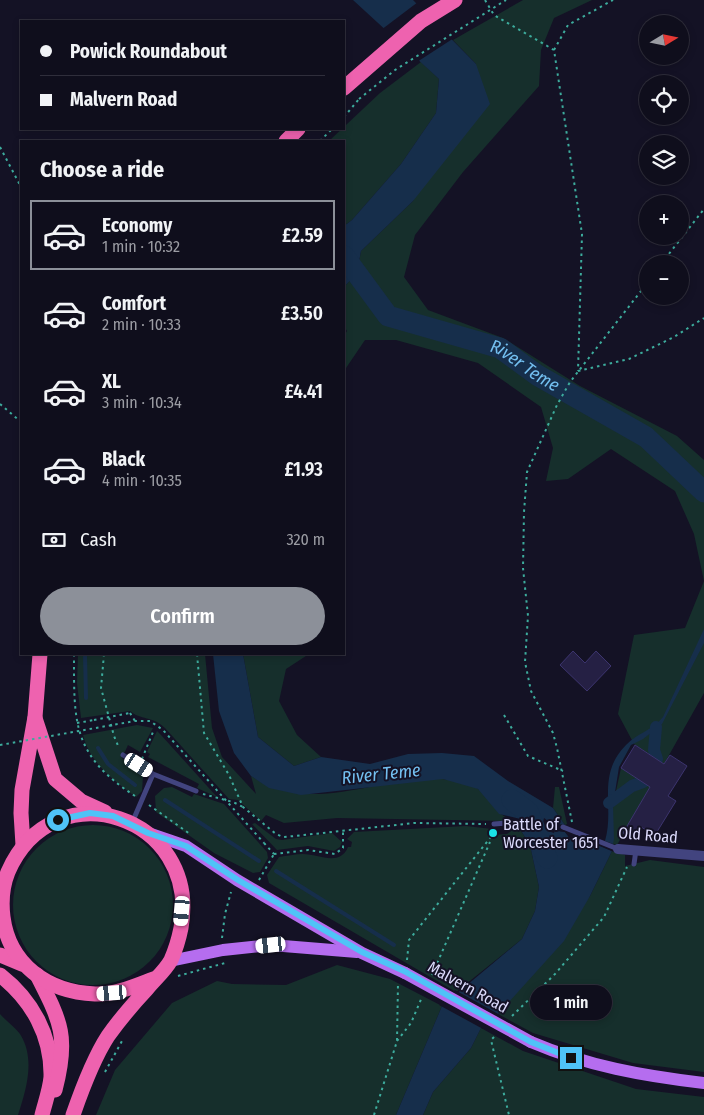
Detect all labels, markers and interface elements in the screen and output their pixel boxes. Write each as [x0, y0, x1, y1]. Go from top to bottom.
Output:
north arrow [639, 15, 689, 65]
map controls [639, 15, 689, 305]
text: Powick Roundabout [70, 40, 227, 63]
button: locate [639, 75, 689, 125]
text: Malvern Road [70, 88, 177, 111]
button: layers [639, 135, 689, 185]
text: Choose a ride [40, 156, 164, 183]
button: + [639, 195, 689, 245]
icon: car [42, 213, 87, 258]
text: Economy [102, 214, 172, 237]
text: £2.59 [282, 224, 323, 247]
text: 1 min · 10:32 [102, 237, 180, 256]
button: − [639, 255, 689, 305]
icon: car [42, 291, 87, 336]
text: Comfort [102, 292, 166, 315]
text: £3.50 [281, 302, 323, 325]
text: 2 min · 10:33 [102, 315, 181, 334]
water label: River Teme [488, 335, 564, 397]
icon: car [42, 369, 87, 414]
text: XL [102, 370, 121, 393]
text: £4.41 [284, 380, 323, 403]
text: 3 min · 10:34 [102, 393, 182, 412]
icon: car [42, 447, 87, 492]
text: Black [102, 448, 145, 471]
text: £1.93 [285, 458, 323, 481]
text: 4 min · 10:35 [102, 471, 182, 490]
icon: cash [40, 526, 68, 554]
text: Cash [80, 528, 117, 551]
text: 320 m [286, 530, 325, 549]
button: Confirm [40, 587, 325, 645]
car [122, 751, 155, 779]
water label: River Teme [340, 759, 422, 789]
route start [47, 809, 69, 831]
place label: Battle of Worcester 1651 [503, 815, 599, 852]
street label: Old Road [617, 823, 679, 847]
marker: Battle of Worcester 1651 [487, 827, 499, 839]
car [173, 895, 190, 927]
car [255, 936, 286, 954]
street label: Malvern Road [424, 957, 512, 1017]
car [96, 984, 127, 1002]
callout: 1 min [530, 986, 612, 1020]
text: 1 min [554, 993, 588, 1012]
route end [560, 1047, 582, 1069]

